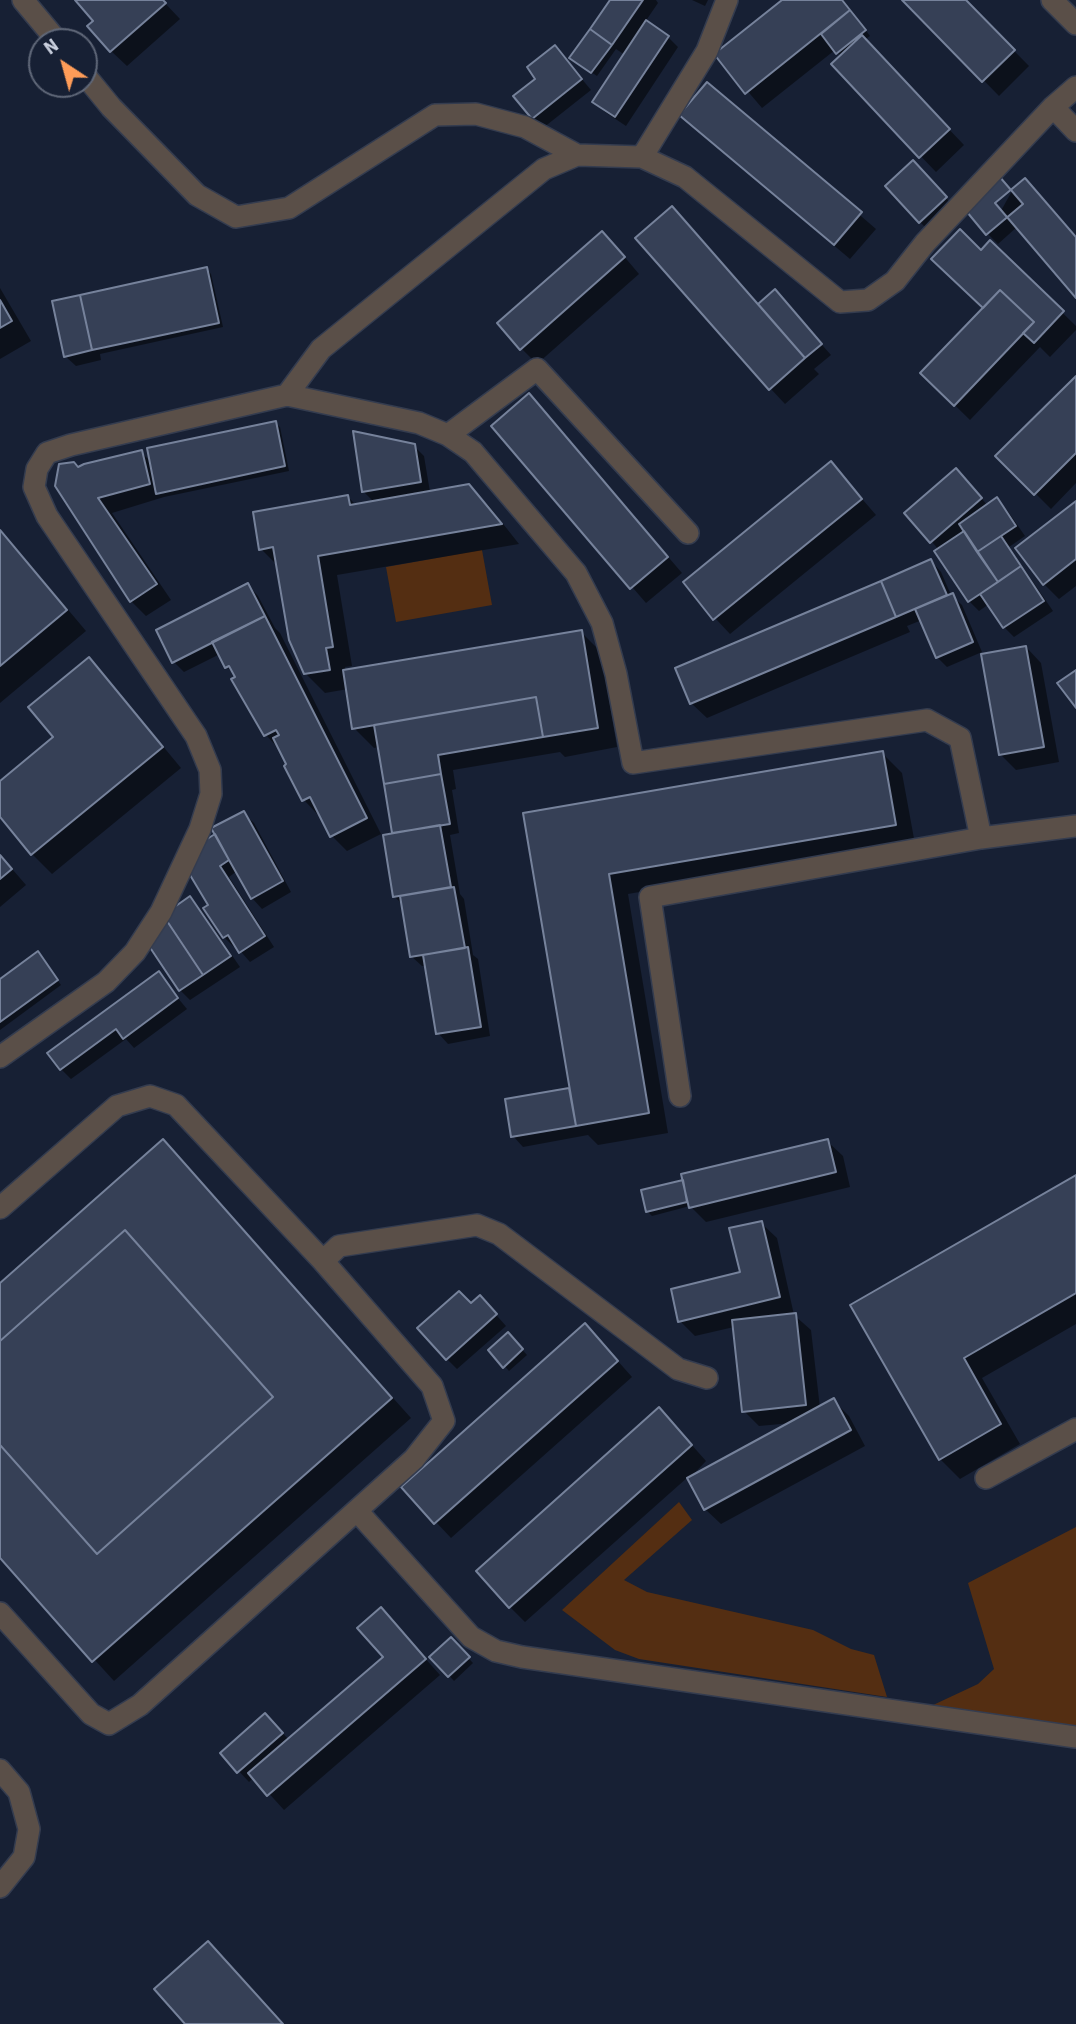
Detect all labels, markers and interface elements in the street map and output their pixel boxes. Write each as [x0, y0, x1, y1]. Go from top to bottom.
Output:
north arrow [28, 28, 98, 98]
text: N [38, 33, 65, 62]

